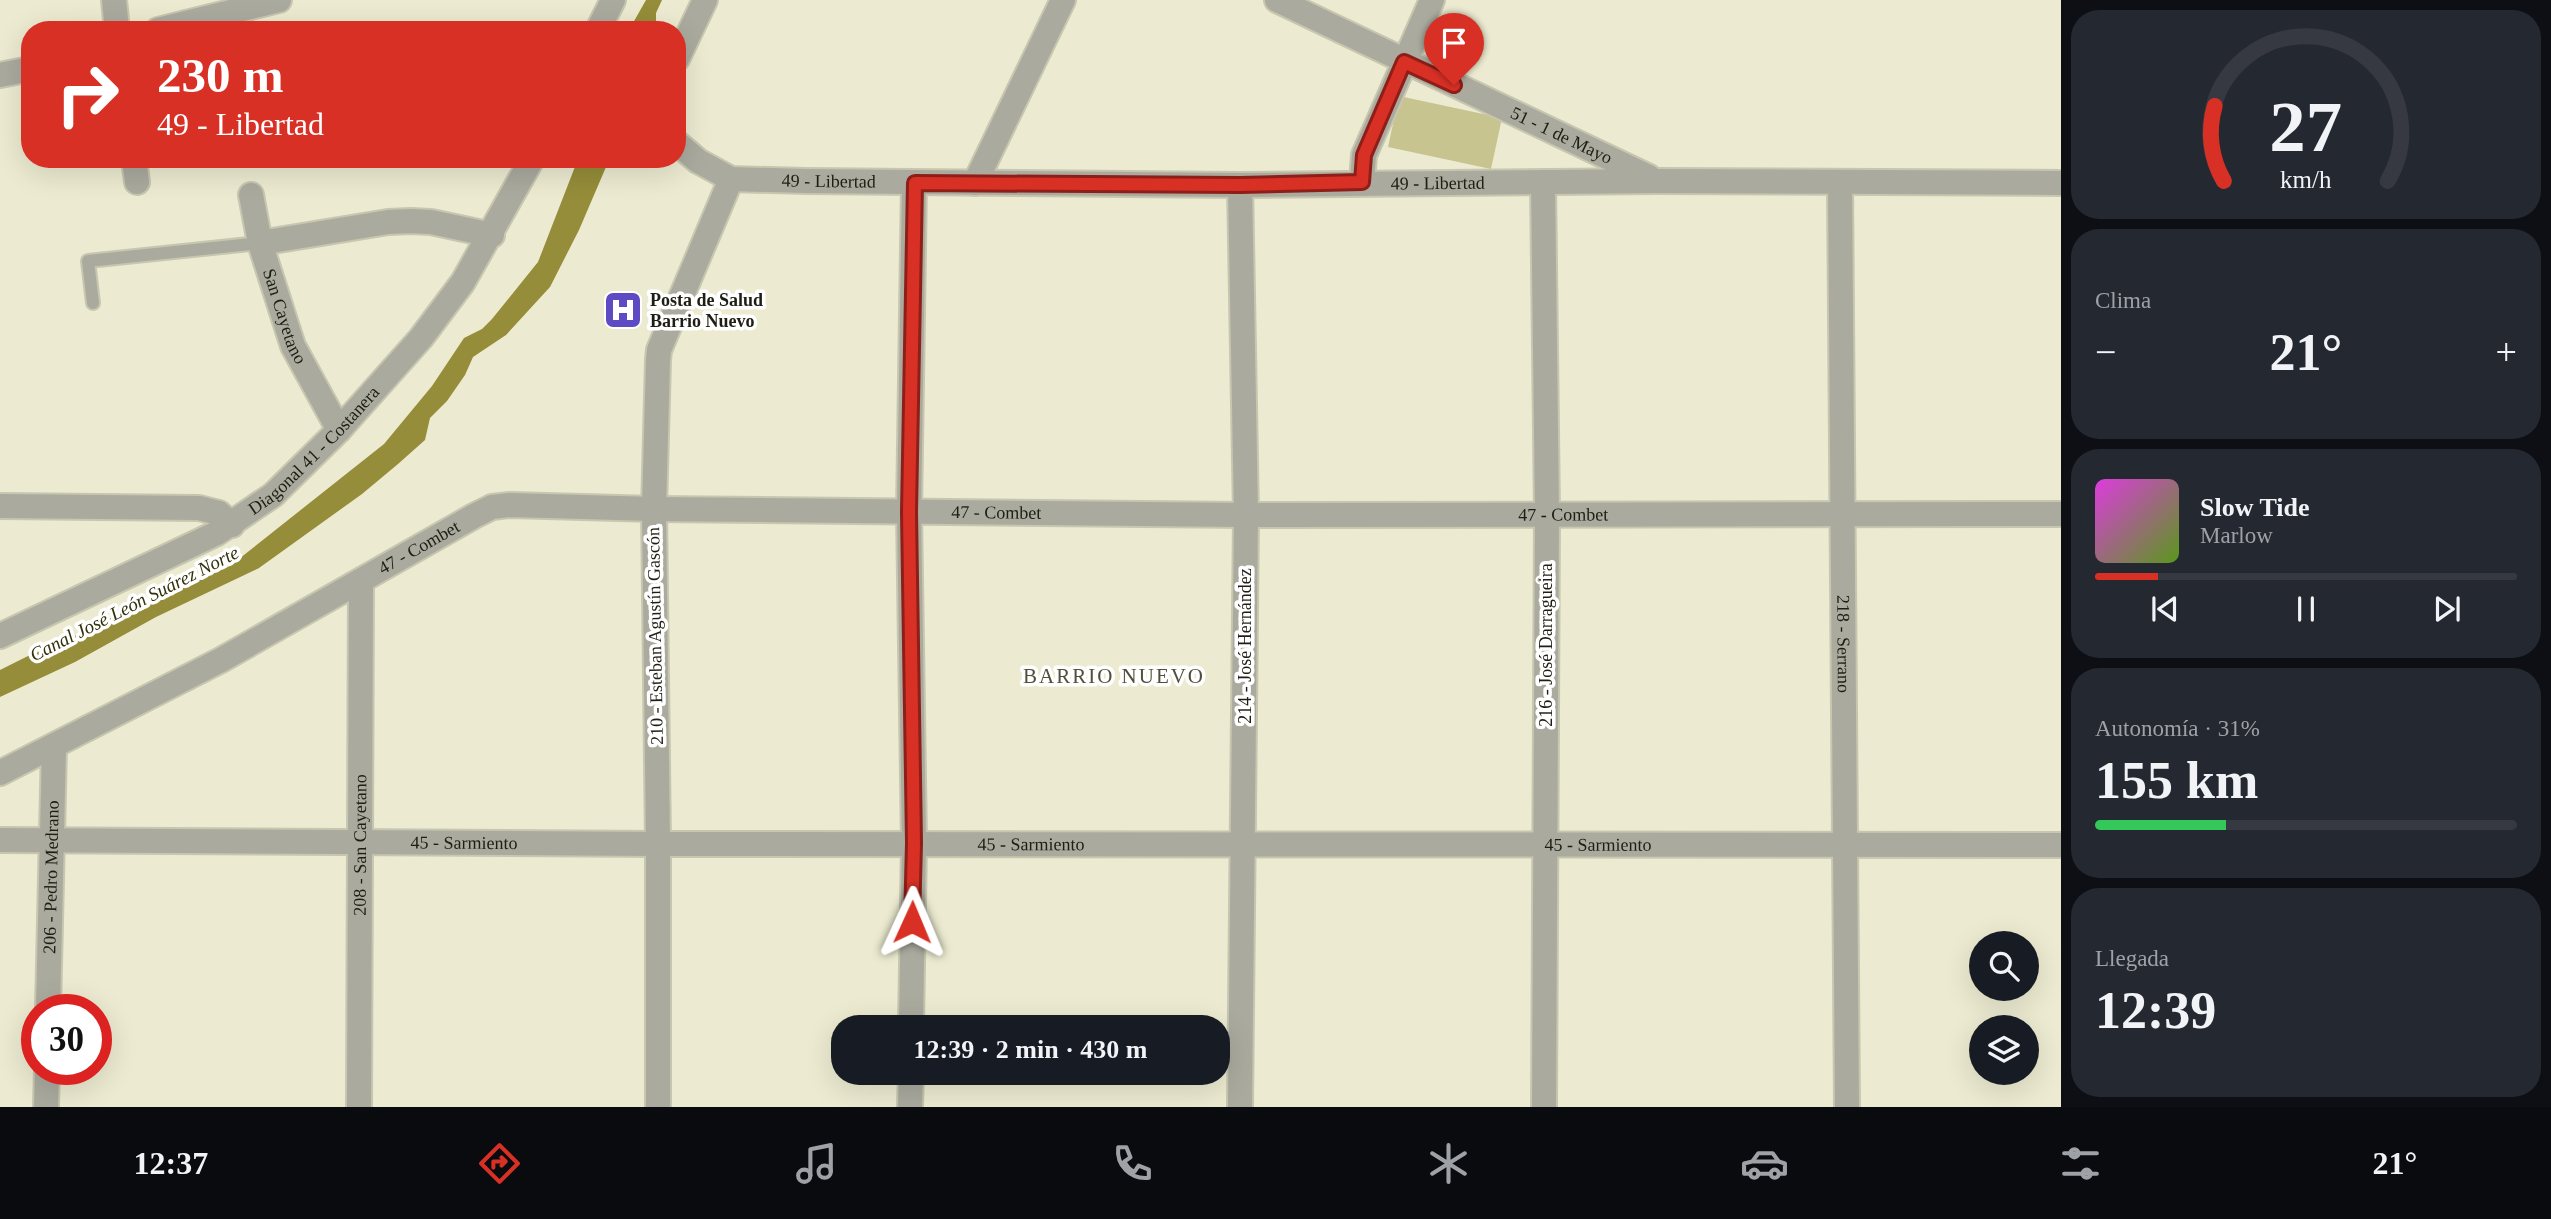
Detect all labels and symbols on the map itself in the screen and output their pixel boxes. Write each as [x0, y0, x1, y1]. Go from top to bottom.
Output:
pin [1424, 13, 1484, 85]
street label: 51 - 1 de Mayo [1507, 103, 1615, 168]
street label: 49 - Libertad [781, 170, 876, 192]
street label: 49 - Libertad [1391, 173, 1485, 194]
street label: San Cayetano [259, 266, 311, 367]
hospital icon: Posta de Salud Barrio Nuevo [602, 289, 644, 331]
place label: Posta de Salud Barrio Nuevo [650, 290, 763, 331]
street label: Diagonal 41 - Costanera [244, 382, 383, 519]
street label: 47 - Combet [951, 502, 1041, 523]
street label: 47 - Combet [1518, 505, 1608, 525]
street label: 47 - Combet [375, 516, 463, 578]
street label: 210 - Esteban Agustín Gascón [643, 527, 667, 745]
water label: Canal José León Suárez Norte [26, 542, 242, 665]
street label: 216 - José Darragueira [1536, 563, 1556, 727]
street label: 214 - José Hernández [1235, 568, 1255, 724]
street label: 218 - Serrano [1833, 595, 1854, 693]
district label: BARRIO NUEVO [1023, 664, 1205, 688]
street label: 208 - San Cayetano [350, 774, 370, 916]
street label: 206 - Pedro Medrano [39, 800, 63, 954]
street label: 45 - Sarmiento [410, 832, 518, 853]
street label: 45 - Sarmiento [977, 834, 1085, 854]
street label: 45 - Sarmiento [1544, 835, 1652, 855]
position arrow [875, 885, 949, 959]
speed limit sign: 30 [21, 994, 112, 1085]

